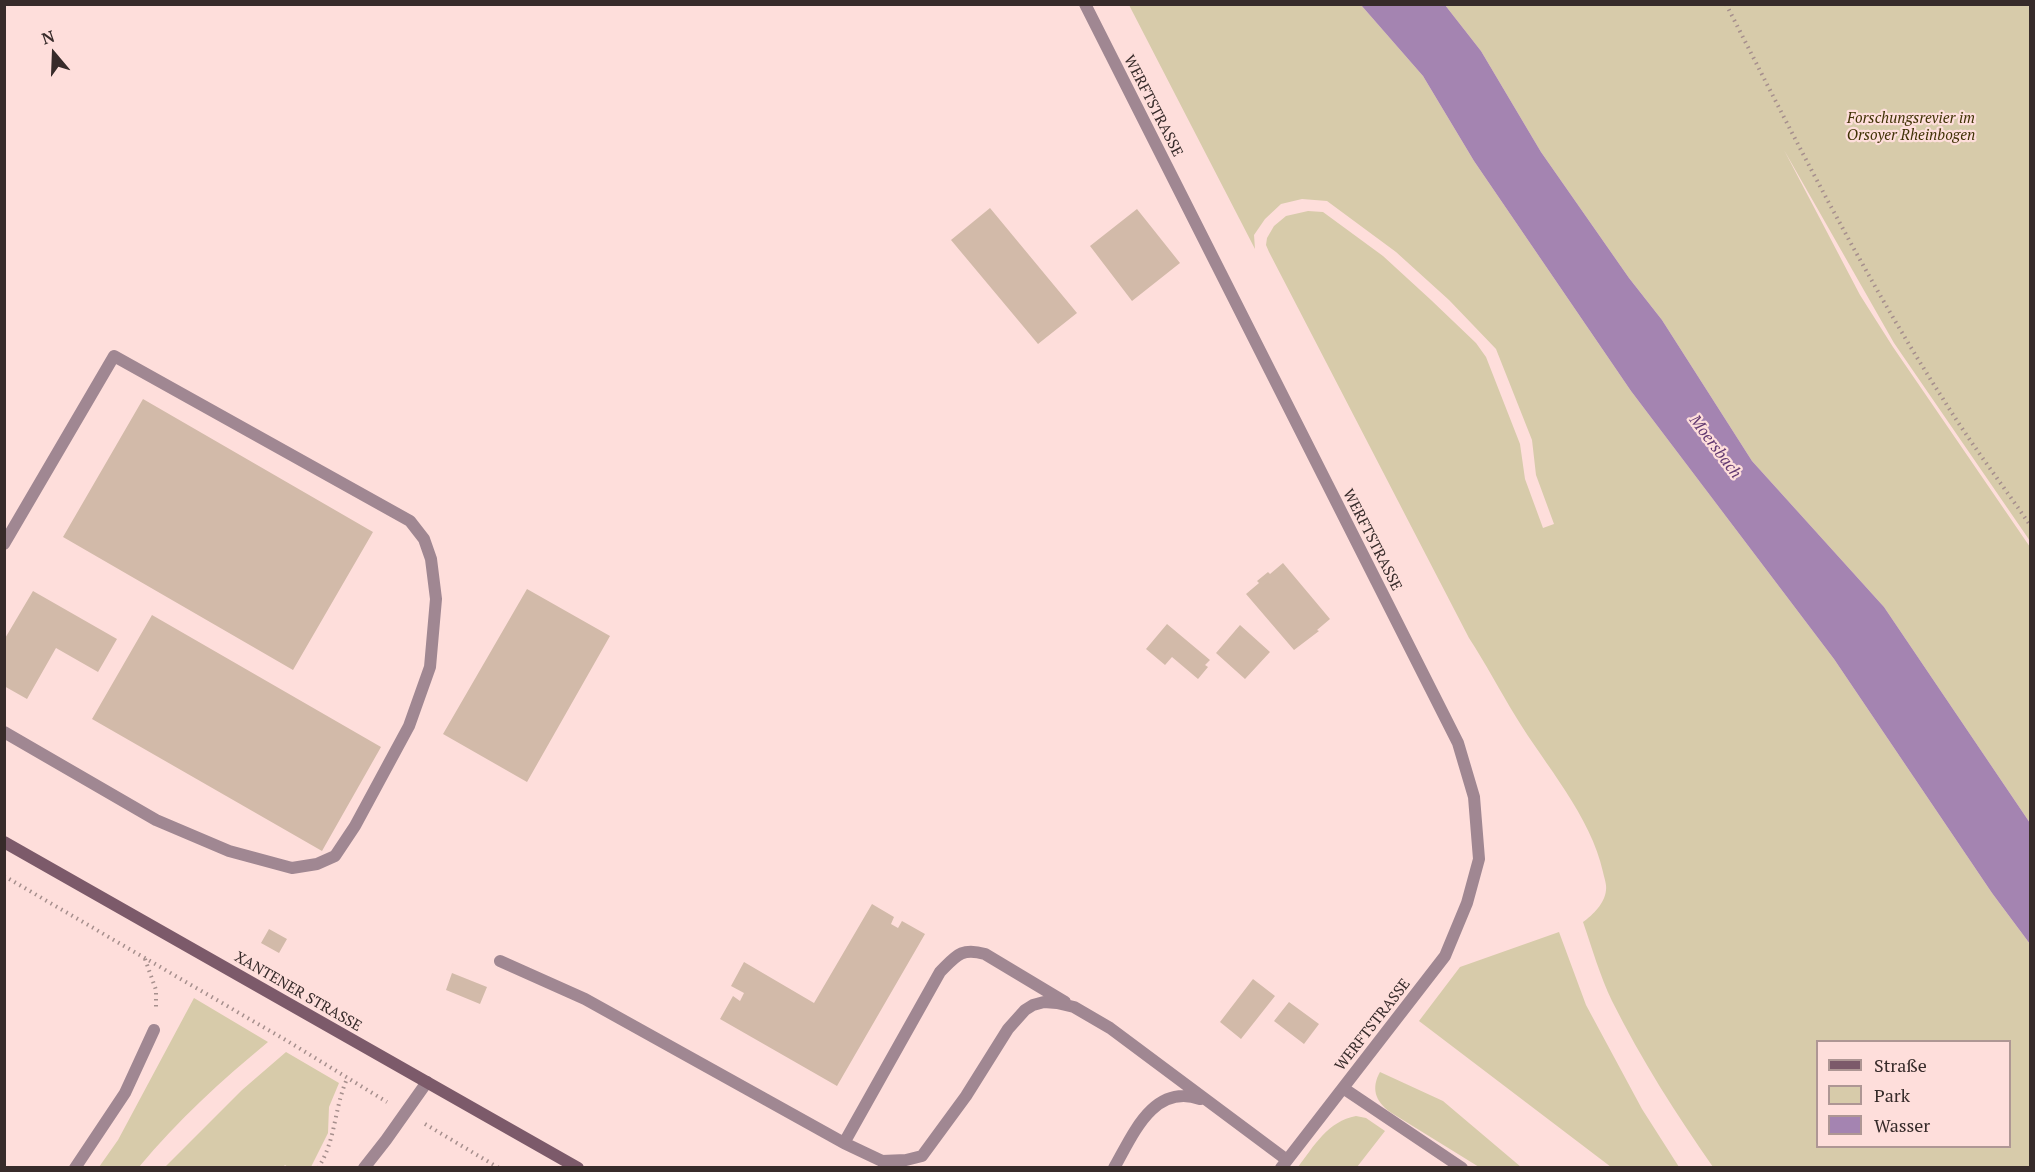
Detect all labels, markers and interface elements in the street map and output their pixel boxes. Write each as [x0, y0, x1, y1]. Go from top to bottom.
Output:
north arrow [24, 24, 84, 84]
text: N [39, 25, 57, 49]
street label: WERFTSTRASSE [1120, 52, 1186, 160]
park label: Forschungsrevier im Orsoyer Rheinbogen [1847, 110, 1975, 145]
water label: Moersbach [1685, 411, 1745, 483]
street label: WERFTSTRASSE [1339, 486, 1405, 594]
street label: XANTENER STRASSE [231, 948, 365, 1036]
street label: WERFTSTRASSE [1332, 975, 1414, 1075]
legend [1816, 1040, 2011, 1148]
text: Straße [1874, 1053, 1927, 1077]
text: Park [1874, 1083, 1910, 1107]
text: Wasser [1874, 1113, 1930, 1137]

